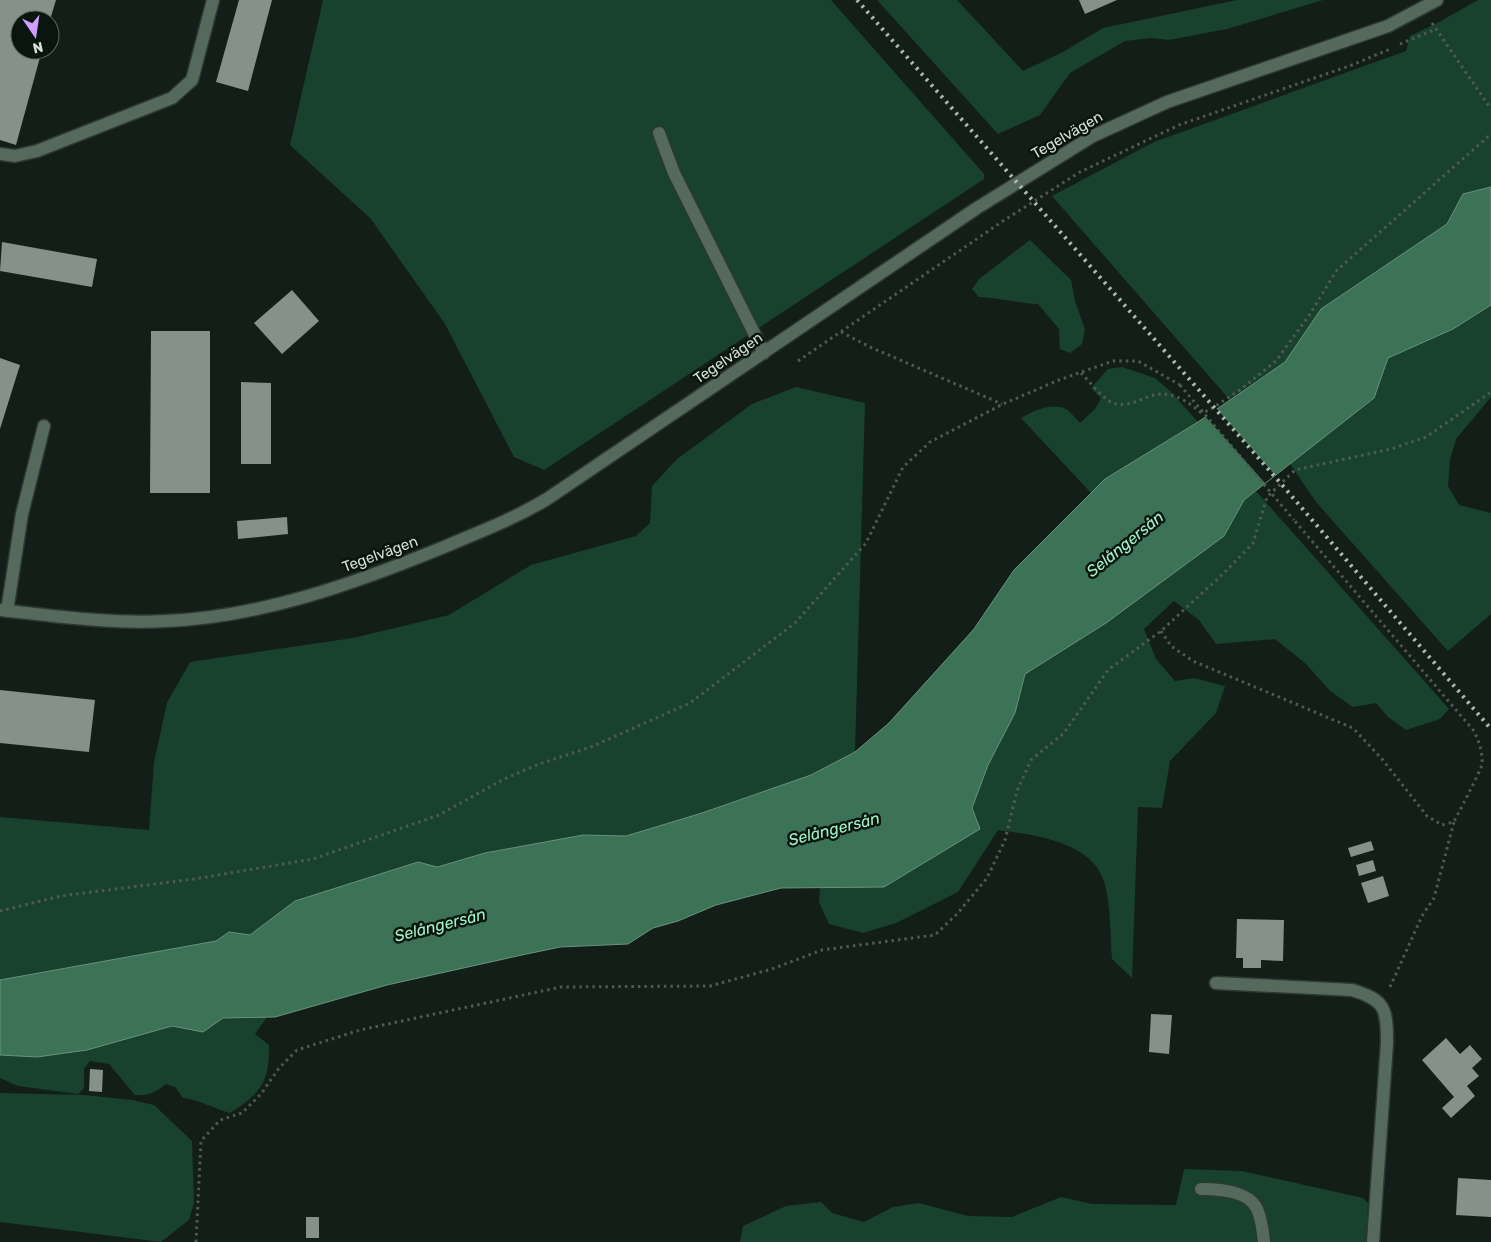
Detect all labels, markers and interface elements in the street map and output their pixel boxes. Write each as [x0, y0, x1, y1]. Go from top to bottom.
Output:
north arrow [10, 10, 60, 60]
text: N [31, 38, 45, 57]
street label: Tegelvägen [1028, 107, 1106, 163]
street label: Tegelvägen [690, 328, 766, 388]
water label: Selångersån [1083, 507, 1167, 581]
street label: Tegelvägen [340, 532, 420, 576]
water label: Selångersån [786, 808, 882, 850]
water label: Selångersån [392, 904, 488, 946]

